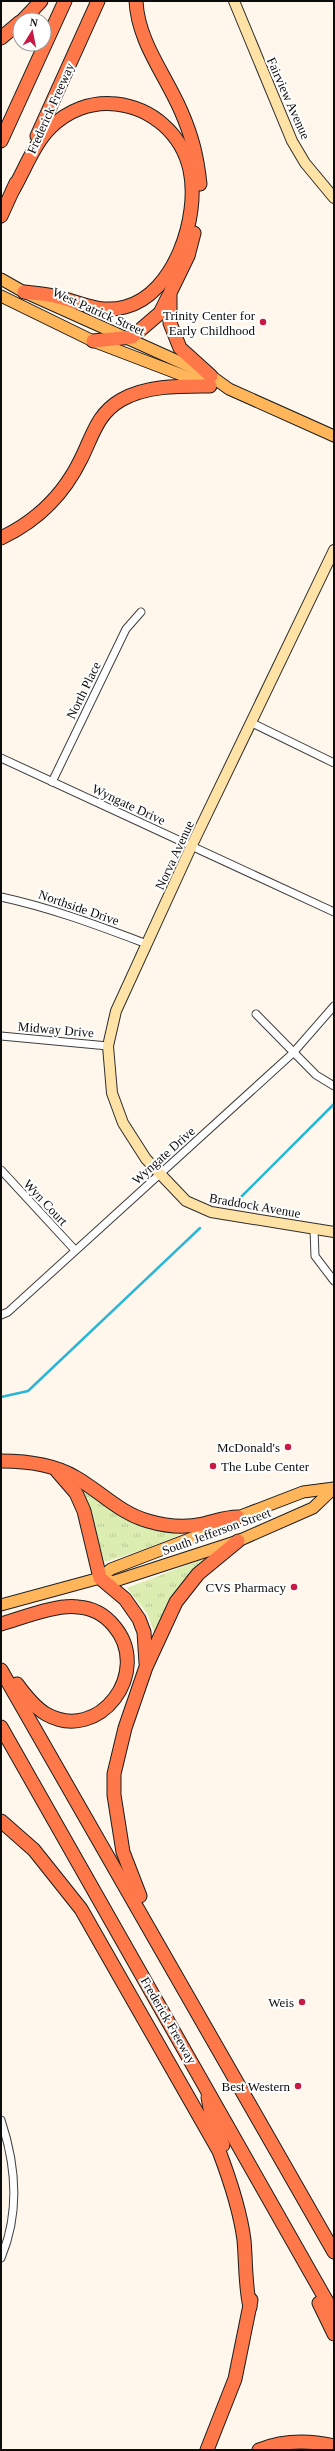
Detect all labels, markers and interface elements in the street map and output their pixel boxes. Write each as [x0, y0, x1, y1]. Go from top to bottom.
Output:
north arrow [12, 12, 52, 52]
text: N [29, 16, 39, 29]
street label: Fairview Avenue [264, 55, 313, 142]
street label: Frederick Freeway [24, 60, 77, 156]
street label: West Patrick Street [50, 284, 148, 339]
place label: Trinity Center for Early Childhood [163, 308, 256, 338]
marker: Trinity Center for Early Childhood [258, 317, 268, 327]
street label: North Place [63, 659, 104, 721]
street label: Wyngate Drive [90, 781, 168, 828]
street label: Norva Avenue [152, 818, 197, 892]
street label: Northside Drive [37, 887, 121, 928]
street label: Midway Drive [17, 1019, 95, 1040]
street label: Wyngate Drive [129, 1123, 198, 1187]
street label: Wyn Court [21, 1176, 71, 1229]
street label: Braddock Avenue [208, 1190, 302, 1221]
place label: McDonald's [217, 1440, 280, 1455]
marker: McDonald's [283, 1442, 293, 1452]
place label: The Lube Center [221, 1459, 310, 1474]
marker: The Lube Center [208, 1461, 218, 1471]
street label: South Jefferson Street [160, 1505, 273, 1558]
place label: CVS Pharmacy [205, 1580, 286, 1595]
marker: CVS Pharmacy [289, 1582, 299, 1592]
street label: Frederick Freeway [138, 1974, 200, 2067]
place label: Weis [268, 1995, 294, 2010]
marker: Weis [297, 1997, 307, 2007]
place label: Best Western [222, 2079, 290, 2094]
marker: Best Western [293, 2081, 303, 2091]

